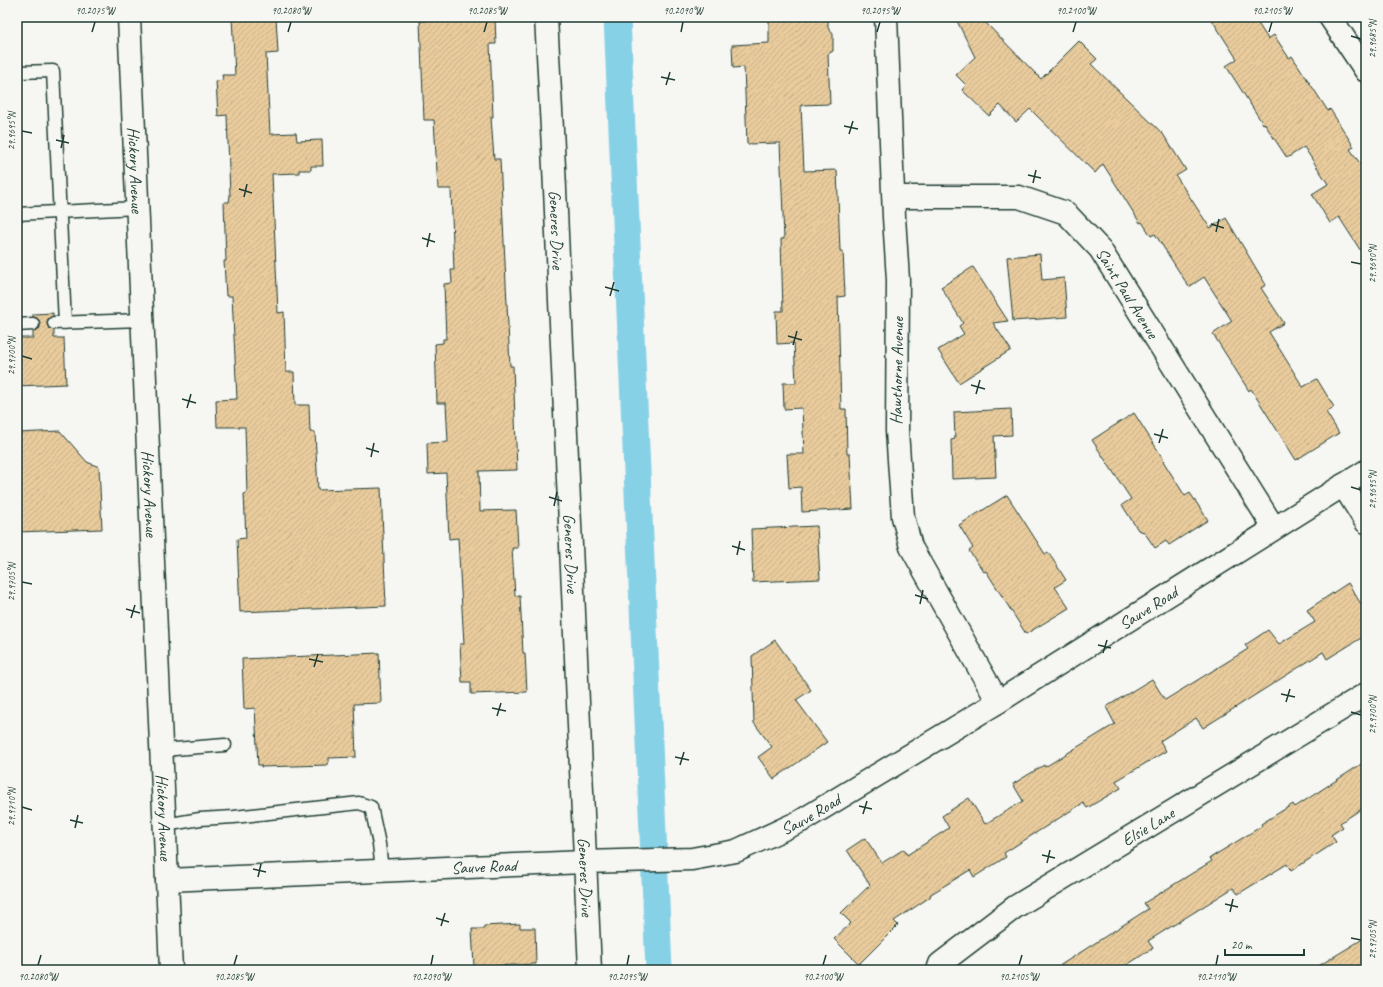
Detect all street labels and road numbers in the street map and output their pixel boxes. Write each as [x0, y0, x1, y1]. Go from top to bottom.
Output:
street label: Hickory Avenue [123, 126, 148, 215]
street label: Generes Drive [545, 190, 569, 271]
street label: Saint Paul Avenue [1091, 244, 1164, 343]
street label: Hawthorne Avenue [886, 316, 908, 425]
street label: Hickory Avenue [138, 450, 162, 539]
street label: Generes Drive [559, 513, 584, 595]
street label: Sauve Road [1115, 580, 1184, 634]
street label: Hickory Avenue [152, 774, 177, 862]
street label: Sauve Road [777, 788, 847, 839]
street label: Elsie Lane [1118, 802, 1179, 850]
street label: Generes Drive [574, 837, 598, 919]
street label: Sauve Road [451, 854, 520, 878]

